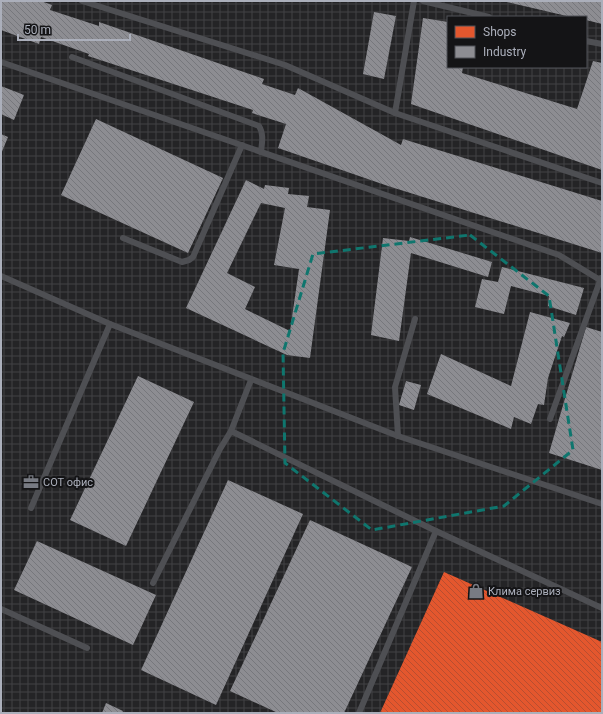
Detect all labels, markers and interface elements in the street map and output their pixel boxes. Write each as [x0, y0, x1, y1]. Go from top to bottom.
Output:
scale bar [18, 16, 130, 42]
legend [447, 16, 587, 68]
text: 50 m [24, 23, 51, 37]
text: Shops [483, 25, 517, 39]
text: Industry [483, 45, 527, 59]
office icon: СОТ офис [22, 473, 40, 491]
place label: СОТ офис [43, 476, 93, 489]
shop icon: Клима сервиз [467, 582, 485, 600]
place label: Клима сервиз [488, 585, 561, 598]

